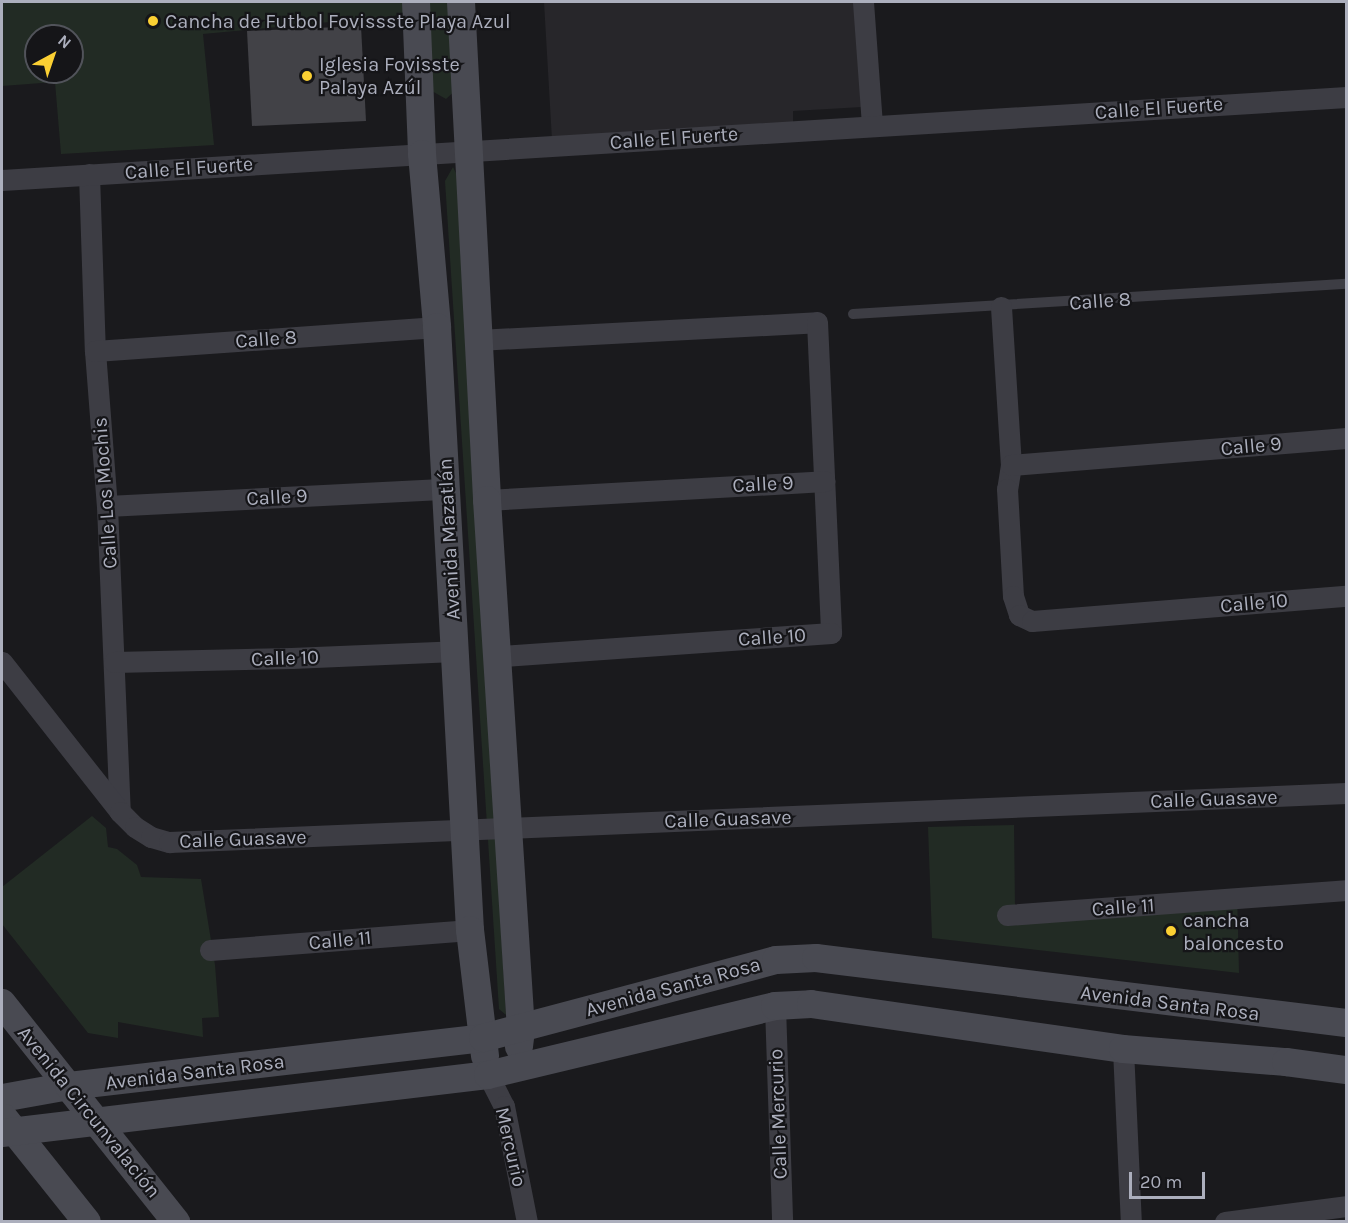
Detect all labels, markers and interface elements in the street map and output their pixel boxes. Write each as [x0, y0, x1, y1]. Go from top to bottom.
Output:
place label: Cancha de Futbol Fovissste Playa Azul [165, 9, 510, 33]
marker: Cancha de Futbol Fovissste Playa Azul [146, 14, 160, 28]
north arrow [24, 24, 84, 84]
text: N [54, 30, 75, 52]
place label: Iglesia Fovisste Palaya Azúl [319, 52, 460, 99]
marker: Iglesia Fovisste Palaya Azúl [300, 69, 314, 83]
street label: Calle El Fuerte [1094, 92, 1224, 124]
street label: Calle El Fuerte [609, 122, 739, 154]
street label: Calle El Fuerte [124, 152, 254, 184]
street label: Calle 8 [1068, 287, 1132, 315]
street label: Calle 8 [234, 325, 298, 353]
street label: Calle Los Mochis [88, 416, 122, 570]
street label: Calle 9 [1220, 431, 1282, 461]
street label: Avenida Mazatlán [433, 458, 465, 620]
street label: Calle 9 [732, 470, 794, 498]
street label: Calle 9 [246, 483, 308, 511]
street label: Calle 10 [1219, 588, 1289, 618]
street label: Calle 10 [737, 623, 807, 651]
street label: Calle 10 [251, 645, 319, 671]
street label: Calle Guasave [1150, 785, 1278, 813]
street label: Calle Guasave [664, 805, 792, 833]
street label: Calle Guasave [179, 825, 307, 853]
street label: Calle 11 [1091, 893, 1155, 921]
place label: cancha baloncesto [1183, 908, 1284, 955]
marker: cancha baloncesto [1164, 924, 1178, 938]
street label: Calle 11 [308, 925, 372, 955]
street label: Avenida Santa Rosa [583, 952, 763, 1022]
street label: Avenida Santa Rosa [1079, 980, 1261, 1026]
street label: Avenida Circunvalación [12, 1021, 166, 1203]
street label: Calle Mercurio [764, 1048, 792, 1180]
street label: Avenida Santa Rosa [104, 1049, 286, 1095]
street label: Mercurio [490, 1105, 532, 1189]
scale bar [1132, 1160, 1208, 1198]
text: 20 m [1140, 1171, 1182, 1193]

